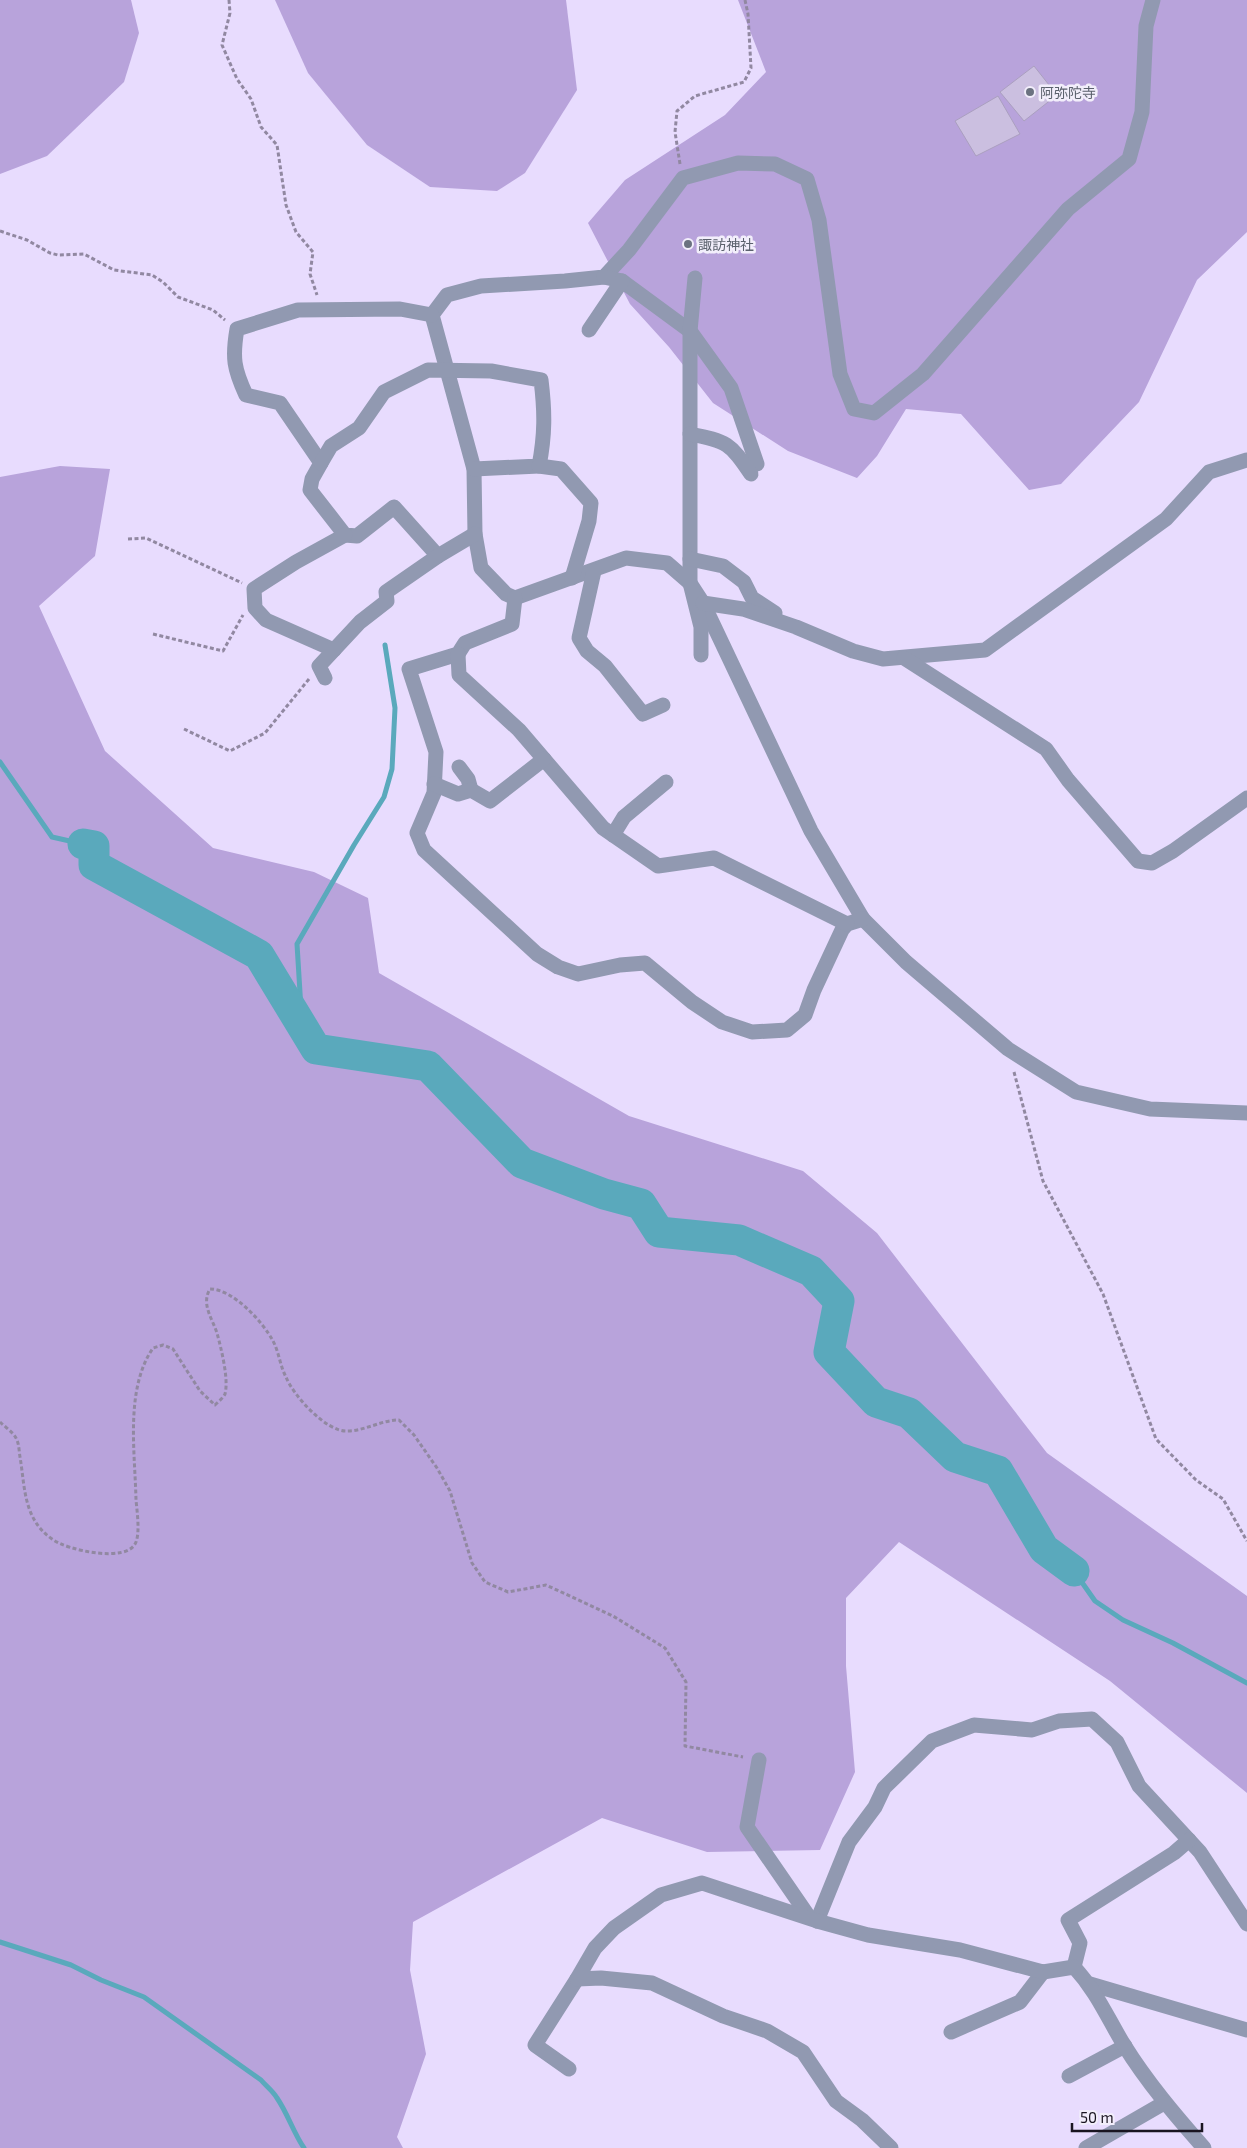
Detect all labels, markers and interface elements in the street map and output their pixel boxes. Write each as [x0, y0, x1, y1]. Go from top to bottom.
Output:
place label: 阿弥陀寺 [1040, 84, 1096, 101]
marker: 阿弥陀寺 [1024, 86, 1036, 98]
place label: 諏訪神社 [698, 236, 754, 253]
marker: 諏訪神社 [682, 238, 694, 250]
scale bar [1072, 2100, 1202, 2132]
text: 50 m [1080, 2108, 1114, 2126]

